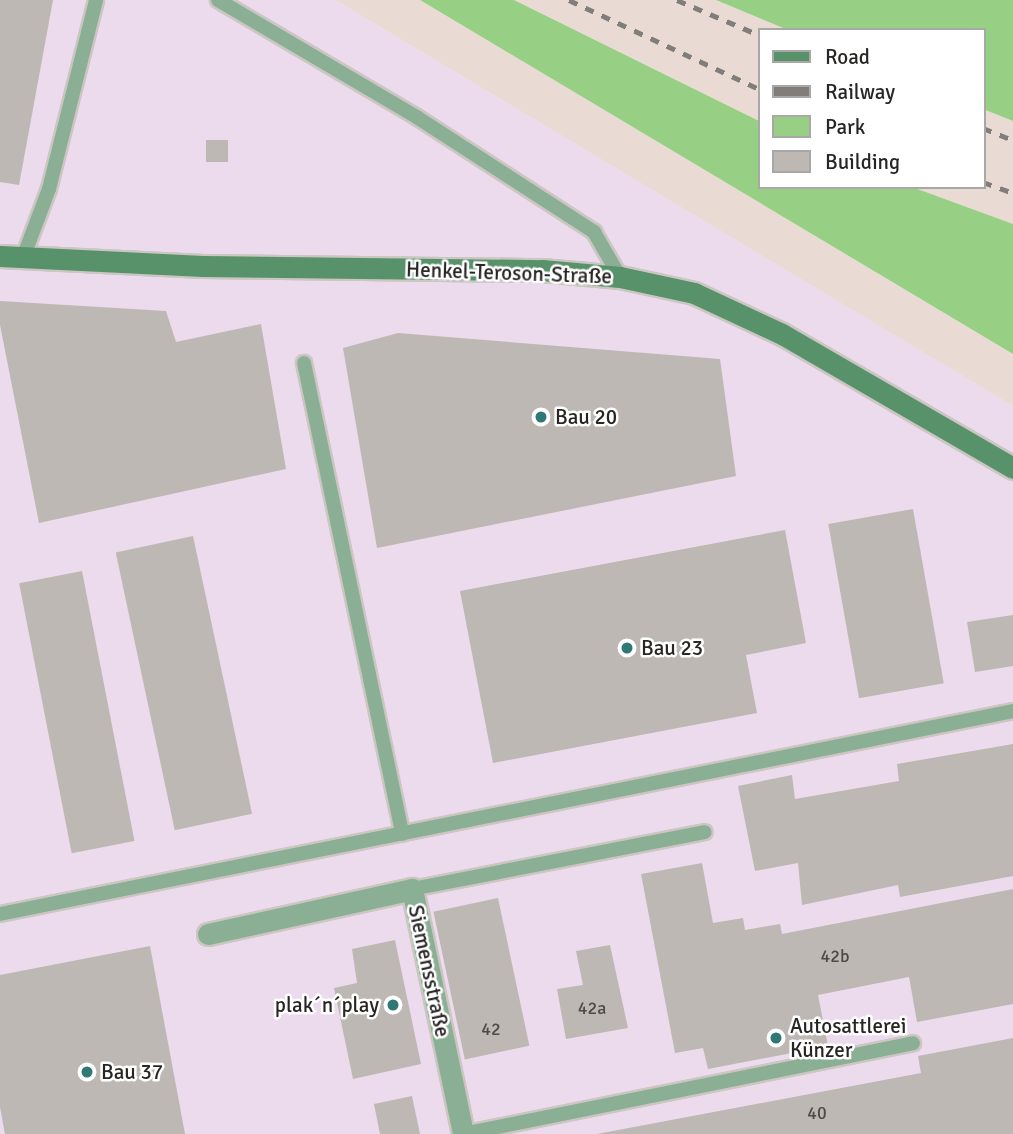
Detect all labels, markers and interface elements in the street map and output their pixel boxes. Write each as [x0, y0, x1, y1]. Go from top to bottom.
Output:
legend [758, 28, 985, 189]
text: Road [825, 44, 870, 70]
text: Railway [825, 79, 895, 105]
text: Park [825, 114, 865, 140]
text: Building [825, 149, 900, 175]
street label: Henkel-Teroson-Straße [406, 257, 612, 289]
place label: Bau 20 [555, 404, 617, 430]
marker: Bau 20 [533, 409, 549, 425]
place label: Bau 23 [641, 635, 703, 661]
marker: Bau 23 [619, 640, 635, 656]
street label: Siemensstraße [403, 903, 455, 1039]
house number: 42b [821, 945, 849, 967]
place label: plak´n´play [275, 992, 379, 1018]
marker: plak´n´play [385, 997, 401, 1013]
house number: 42a [578, 997, 606, 1019]
place label: Autosattlerei Künzer [790, 1013, 906, 1063]
house number: 42 [481, 1018, 501, 1040]
marker: Autosattlerei Künzer [768, 1030, 784, 1046]
place label: Bau 37 [101, 1059, 163, 1085]
marker: Bau 37 [79, 1064, 95, 1080]
house number: 40 [807, 1102, 827, 1124]

